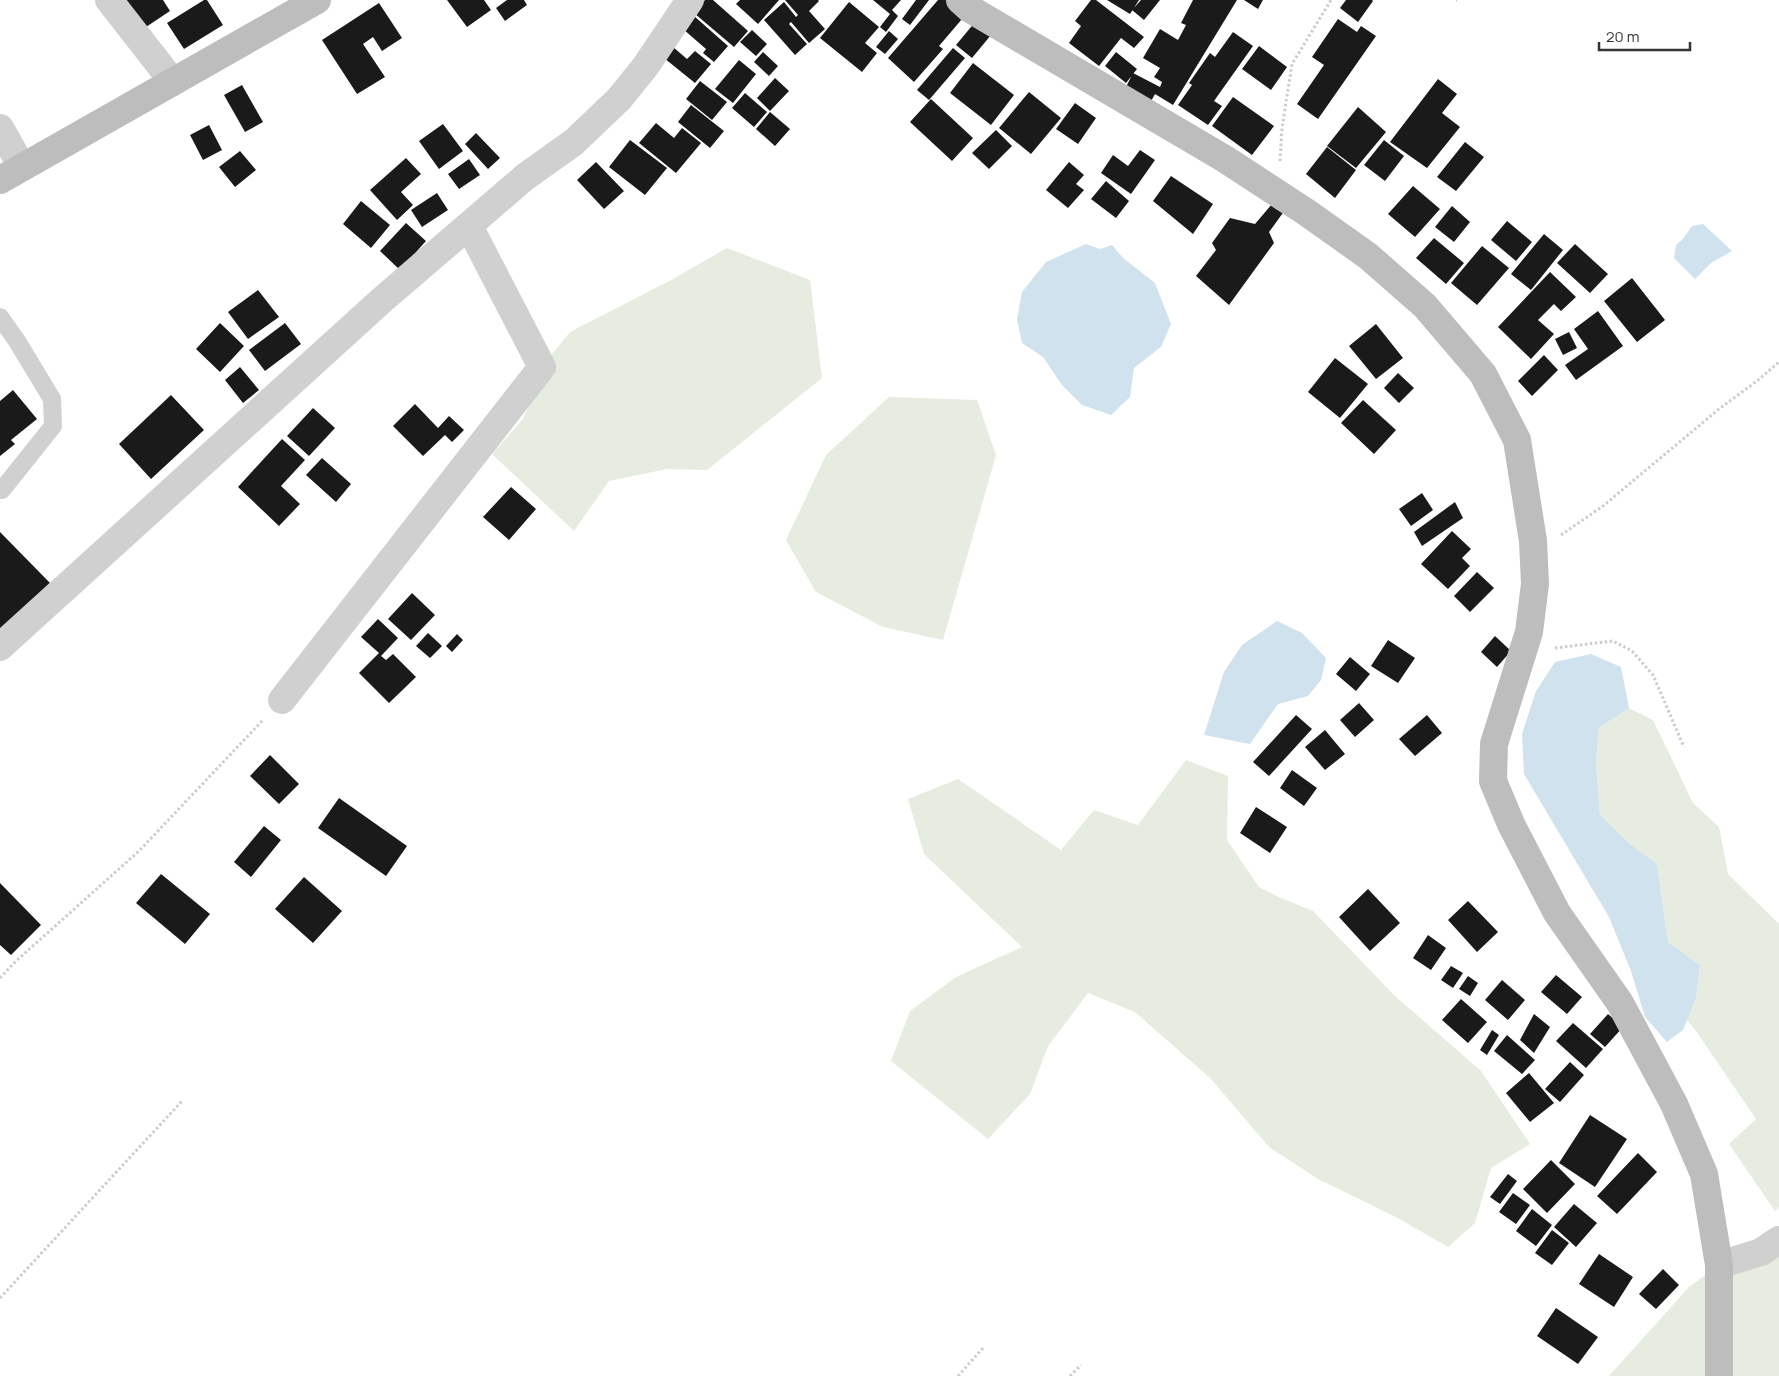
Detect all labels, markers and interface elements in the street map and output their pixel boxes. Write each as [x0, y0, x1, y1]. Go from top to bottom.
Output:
scale bar [1599, 20, 1690, 52]
text: 20 m [1606, 26, 1639, 47]

